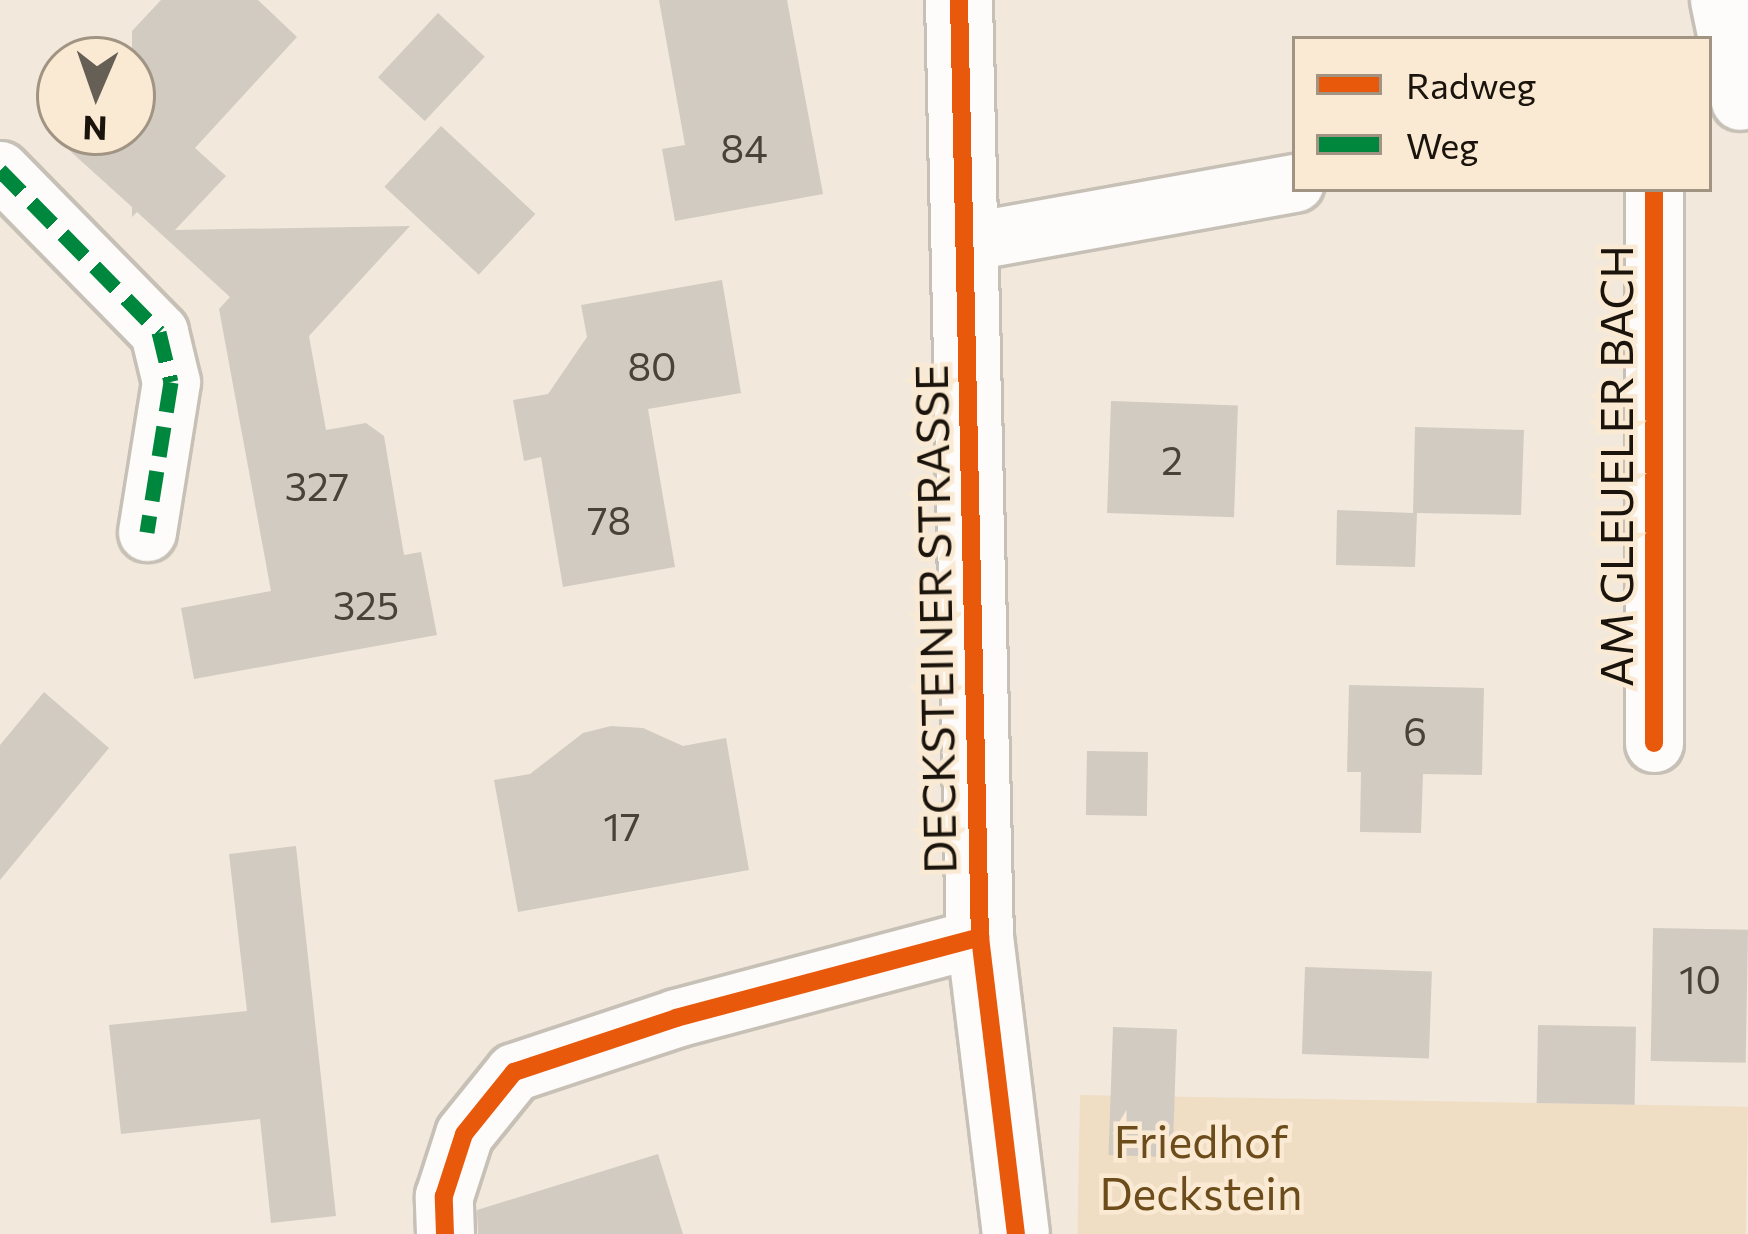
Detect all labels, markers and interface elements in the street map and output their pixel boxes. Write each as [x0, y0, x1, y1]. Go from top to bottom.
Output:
north arrow [36, 36, 156, 156]
legend [1292, 36, 1712, 192]
text: Radweg [1406, 62, 1536, 106]
text: N [82, 109, 108, 150]
text: Weg [1406, 122, 1479, 166]
house number: 84 [720, 124, 768, 170]
street label: AM GLEUELER BACH [1588, 245, 1642, 687]
house number: 80 [627, 342, 677, 388]
street label: DECKSTEINER STRASSE [903, 364, 965, 874]
house number: 2 [1161, 436, 1183, 482]
house number: 327 [285, 462, 349, 508]
house number: 78 [587, 496, 631, 542]
house number: 325 [333, 581, 399, 627]
house number: 6 [1403, 707, 1427, 753]
house number: 17 [603, 802, 641, 848]
house number: 10 [1679, 955, 1721, 1001]
park label: Friedhof Deckstein [1099, 1113, 1303, 1219]

